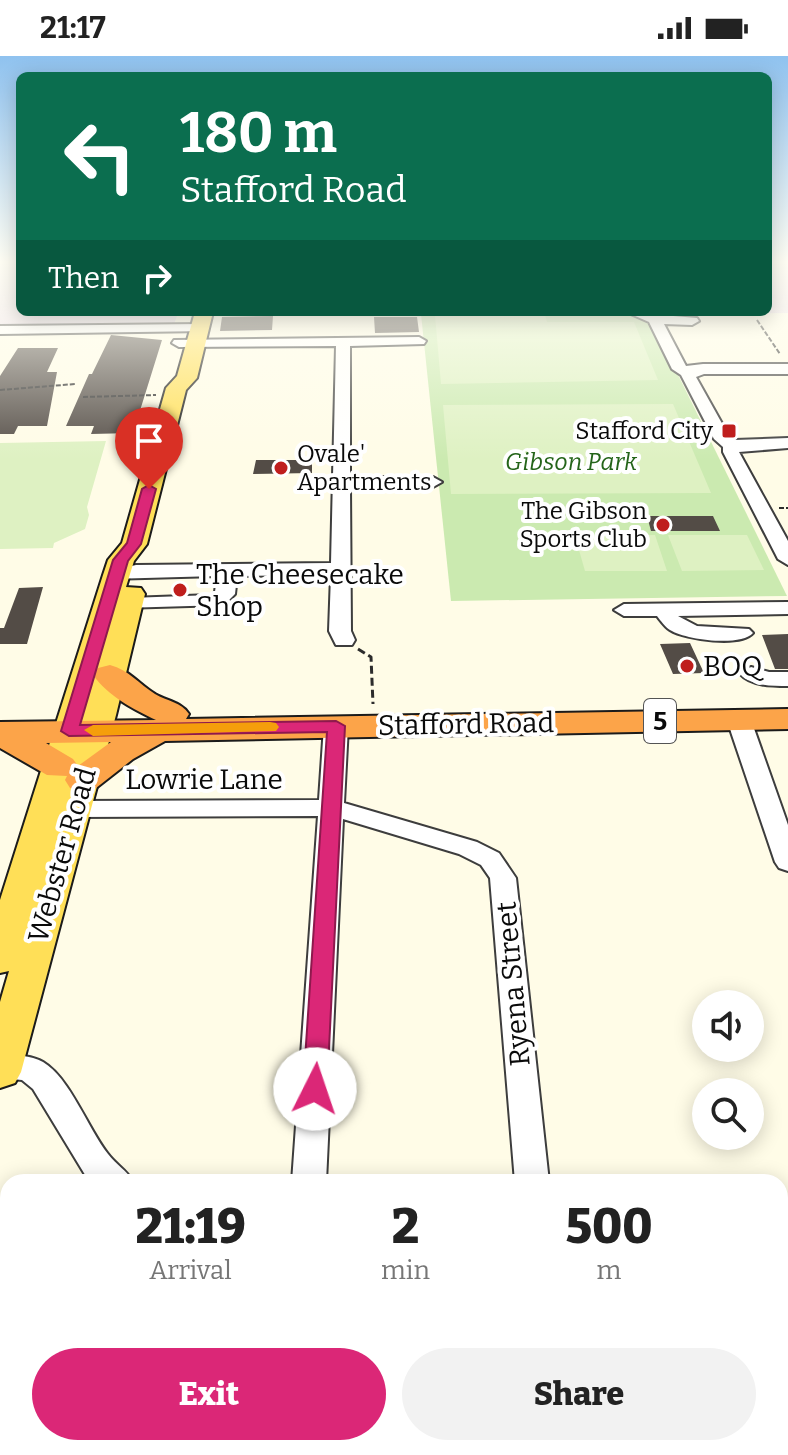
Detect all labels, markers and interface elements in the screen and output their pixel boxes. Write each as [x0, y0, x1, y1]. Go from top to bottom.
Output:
text: 21:17 [40, 10, 106, 46]
text: 180 m [180, 100, 337, 167]
icon: left [48, 104, 152, 208]
text: Stafford Road [180, 168, 407, 212]
icon: right [135, 256, 179, 300]
text: Then [48, 260, 119, 296]
pin [115, 407, 183, 489]
place label: Stafford City [575, 417, 713, 445]
icon: arrive [127, 419, 171, 463]
marker: Stafford City [720, 422, 738, 440]
place label: Ovale' Apartments [297, 440, 431, 496]
park label: Gibson Park [505, 448, 638, 476]
marker: Ovale' Apartments [272, 459, 290, 477]
place label: The Gibson Sports Club [519, 497, 647, 553]
marker: The Gibson Sports Club [654, 516, 672, 534]
place label: The Cheesecake Shop [196, 558, 404, 623]
marker: The Cheesecake Shop [171, 581, 189, 599]
place label: BOQ [703, 650, 764, 683]
marker: BOQ [678, 657, 696, 675]
road number: 5 [644, 699, 676, 743]
street label: Stafford Road [378, 706, 554, 742]
street label: Lowrie Lane [125, 763, 283, 796]
street label: Webster Road [21, 764, 103, 946]
street label: Ryena Street [489, 900, 537, 1068]
map controls [692, 990, 764, 1150]
button: sound [692, 990, 764, 1062]
position arrow [273, 1047, 357, 1131]
button: search [692, 1078, 764, 1150]
text: 21:19 [135, 1198, 246, 1256]
text: 2 [392, 1198, 419, 1256]
text: 500 [565, 1198, 653, 1256]
text: Arrival [149, 1255, 232, 1286]
text: min [381, 1255, 430, 1286]
text: m [597, 1255, 621, 1286]
button: Exit [32, 1348, 386, 1440]
button: Share [402, 1348, 756, 1440]

